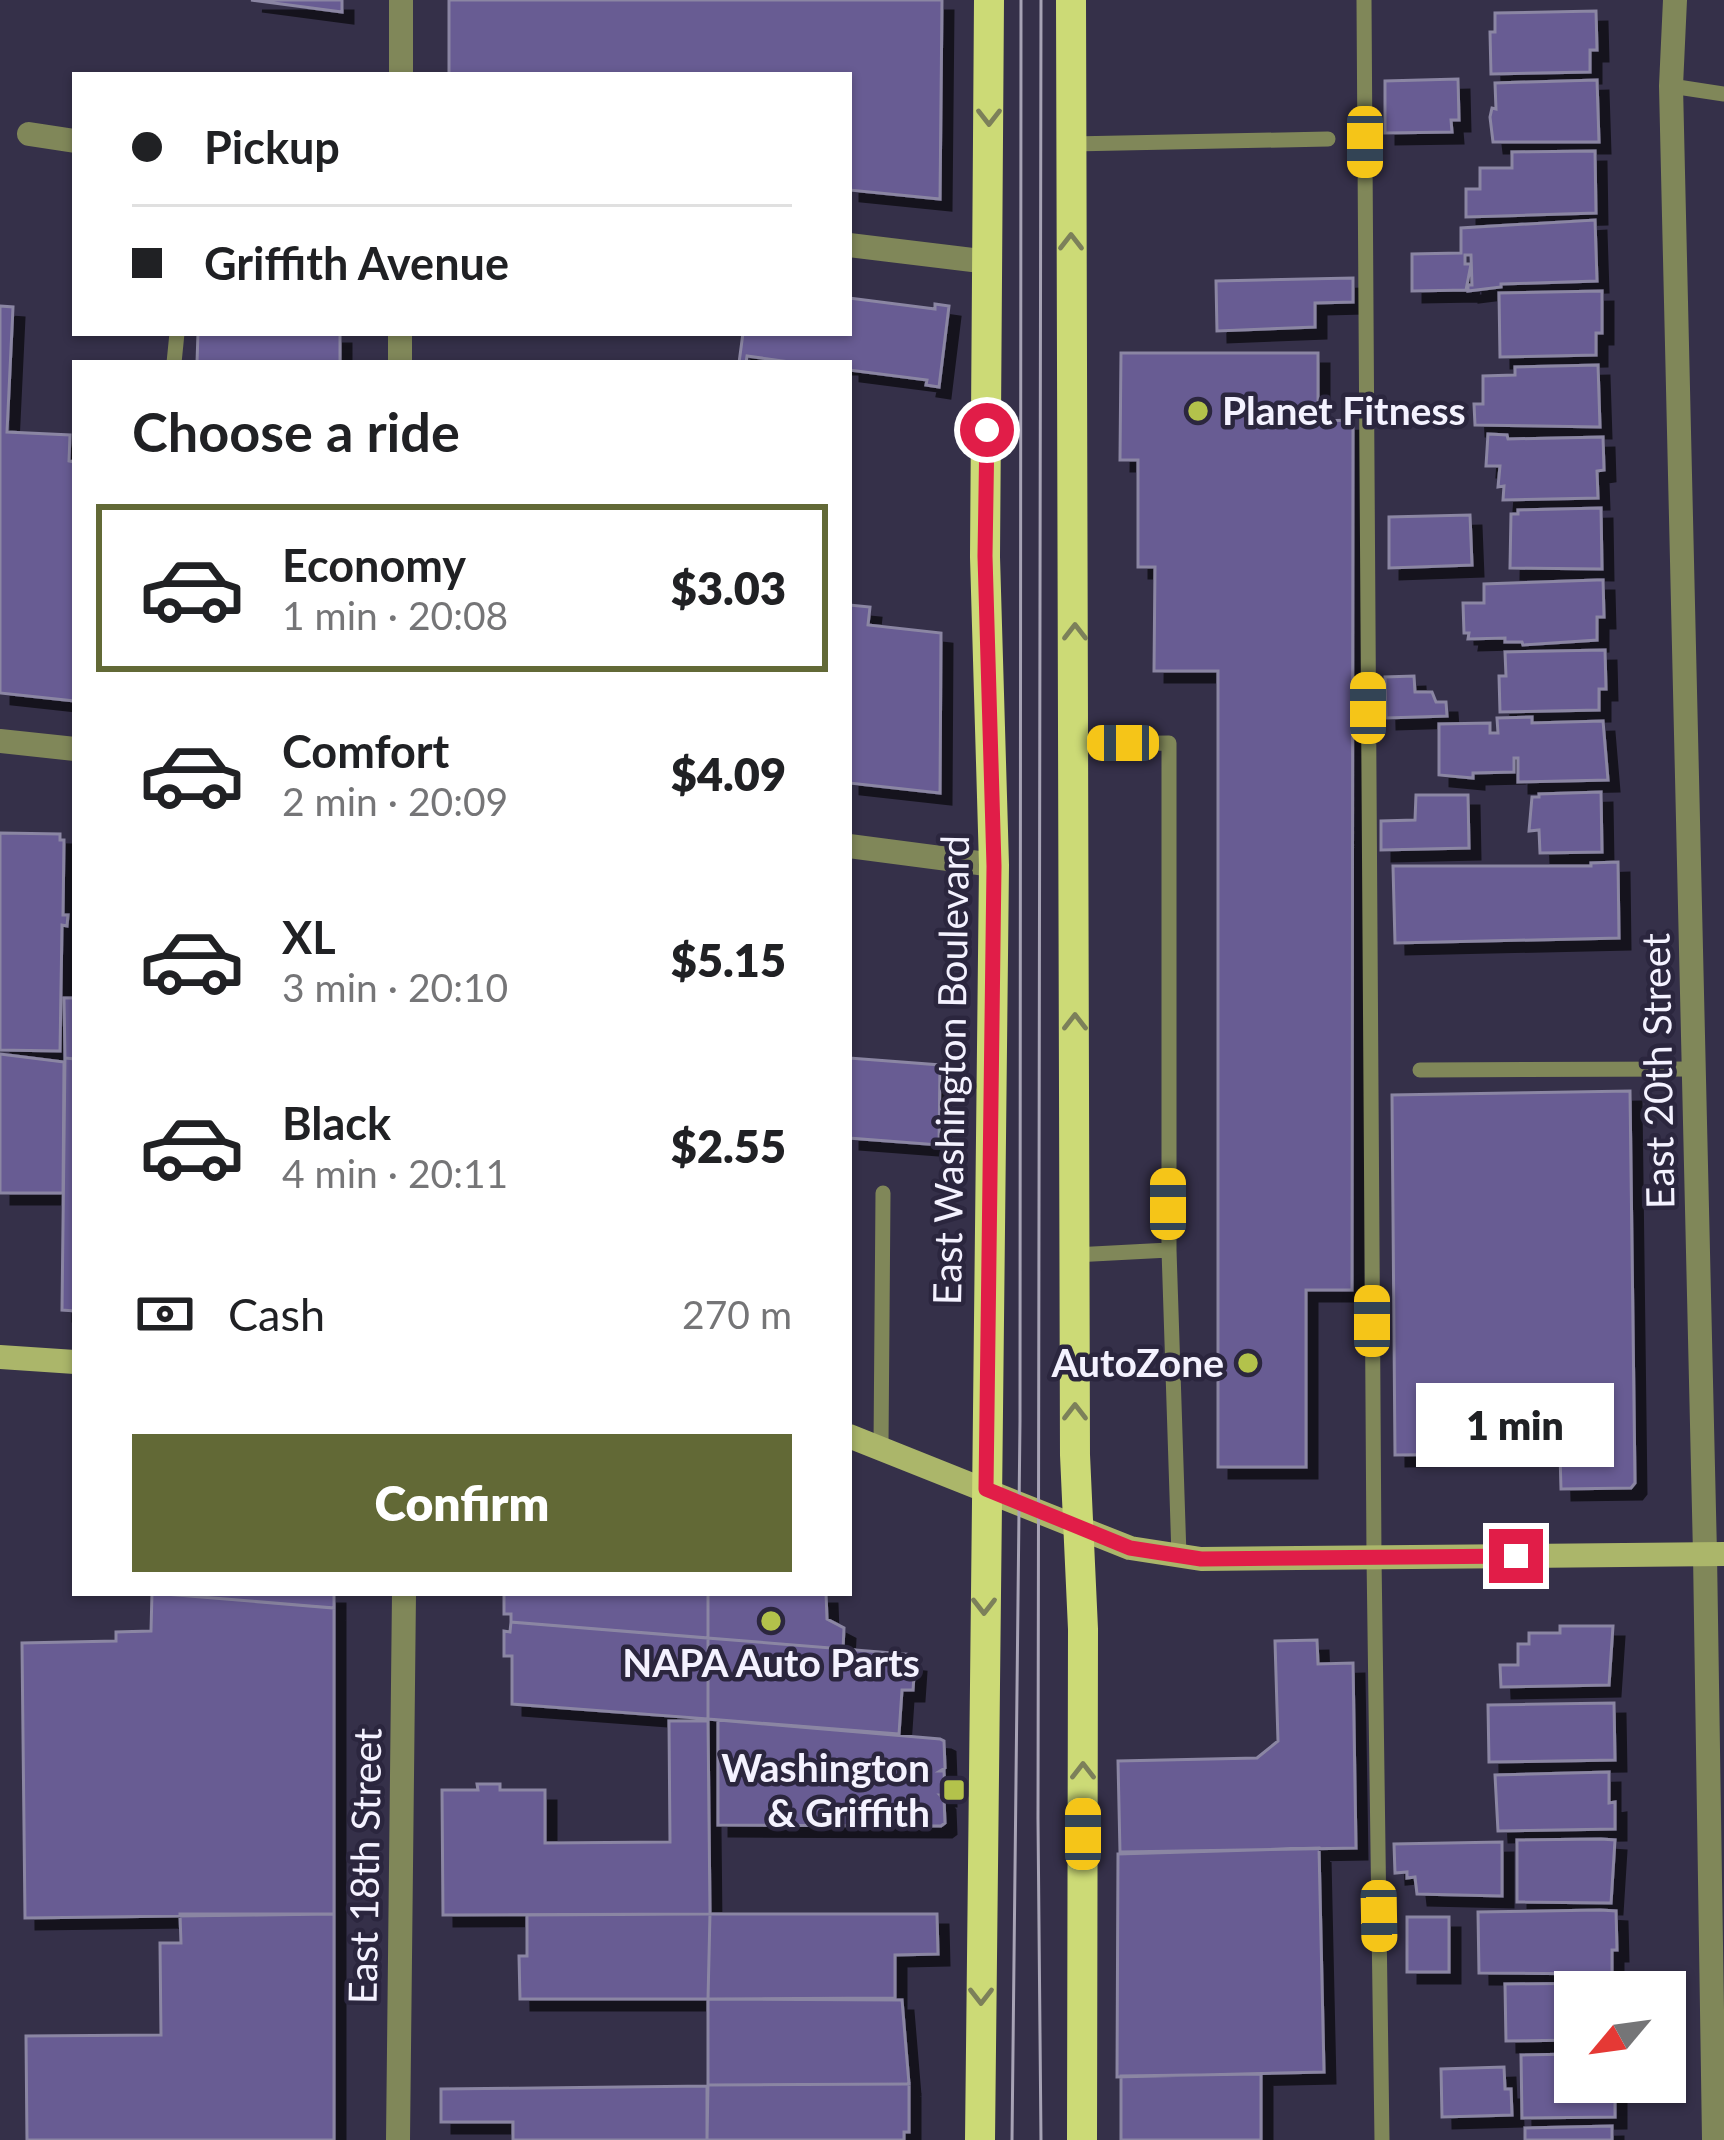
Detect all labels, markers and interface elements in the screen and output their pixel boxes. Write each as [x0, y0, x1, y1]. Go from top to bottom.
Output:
car [1347, 106, 1383, 178]
one-way arrow [976, 109, 1002, 127]
text: Pickup [204, 120, 340, 174]
one-way arrow [1059, 232, 1085, 251]
text: Griffith Avenue [204, 236, 509, 290]
place label: Planet Fitness [1222, 387, 1466, 433]
marker: Planet Fitness [1185, 398, 1211, 424]
text: Choose a ride [132, 399, 460, 464]
route start [960, 403, 1014, 457]
icon: car [138, 534, 246, 642]
text: Economy [282, 538, 466, 592]
text: $3.03 [671, 561, 786, 615]
text: 1 min · 20:08 [282, 592, 508, 638]
one-way arrow [1062, 622, 1088, 641]
car [1350, 672, 1386, 744]
icon: car [138, 720, 246, 828]
text: Comfort [282, 724, 449, 778]
car [1087, 725, 1159, 761]
text: $4.09 [671, 747, 786, 801]
text: 2 min · 20:09 [282, 778, 508, 824]
street label: East Washington Boulevard [923, 835, 977, 1305]
icon: car [138, 906, 246, 1014]
text: XL [282, 910, 336, 964]
text: $5.15 [671, 933, 786, 987]
street label: East 20th Street [1632, 933, 1682, 1209]
text: 3 min · 20:10 [282, 964, 508, 1010]
one-way arrow [1062, 1012, 1088, 1030]
icon: car [138, 1092, 246, 1200]
text: Black [282, 1096, 391, 1150]
text: $2.55 [671, 1119, 786, 1173]
text: 4 min · 20:11 [282, 1150, 508, 1196]
car [1150, 1168, 1186, 1240]
icon: cash [132, 1281, 198, 1347]
car [1354, 1285, 1390, 1357]
text: Cash [228, 1287, 325, 1341]
text: 270 m [682, 1291, 792, 1337]
place label: AutoZone [1050, 1339, 1224, 1385]
marker: AutoZone [1235, 1350, 1261, 1376]
callout: 1 min [1417, 1382, 1615, 1466]
one-way arrow [1062, 1402, 1088, 1420]
text: 1 min [1466, 1402, 1564, 1448]
button: Confirm [132, 1434, 792, 1572]
route end [1489, 1529, 1543, 1583]
one-way arrow [971, 1598, 997, 1616]
marker: NAPA Auto Parts [758, 1608, 784, 1634]
place label: NAPA Auto Parts [622, 1639, 920, 1685]
street label: East 18th Street [339, 1727, 389, 2004]
place label: Washington & Griffith [721, 1744, 930, 1835]
one-way arrow [1070, 1761, 1096, 1779]
marker: Washington & Griffith [941, 1777, 967, 1803]
car [1065, 1798, 1101, 1870]
car [1360, 1880, 1398, 1952]
north arrow [1554, 1971, 1686, 2103]
map controls [1554, 1971, 1686, 2103]
one-way arrow [968, 1988, 994, 2006]

